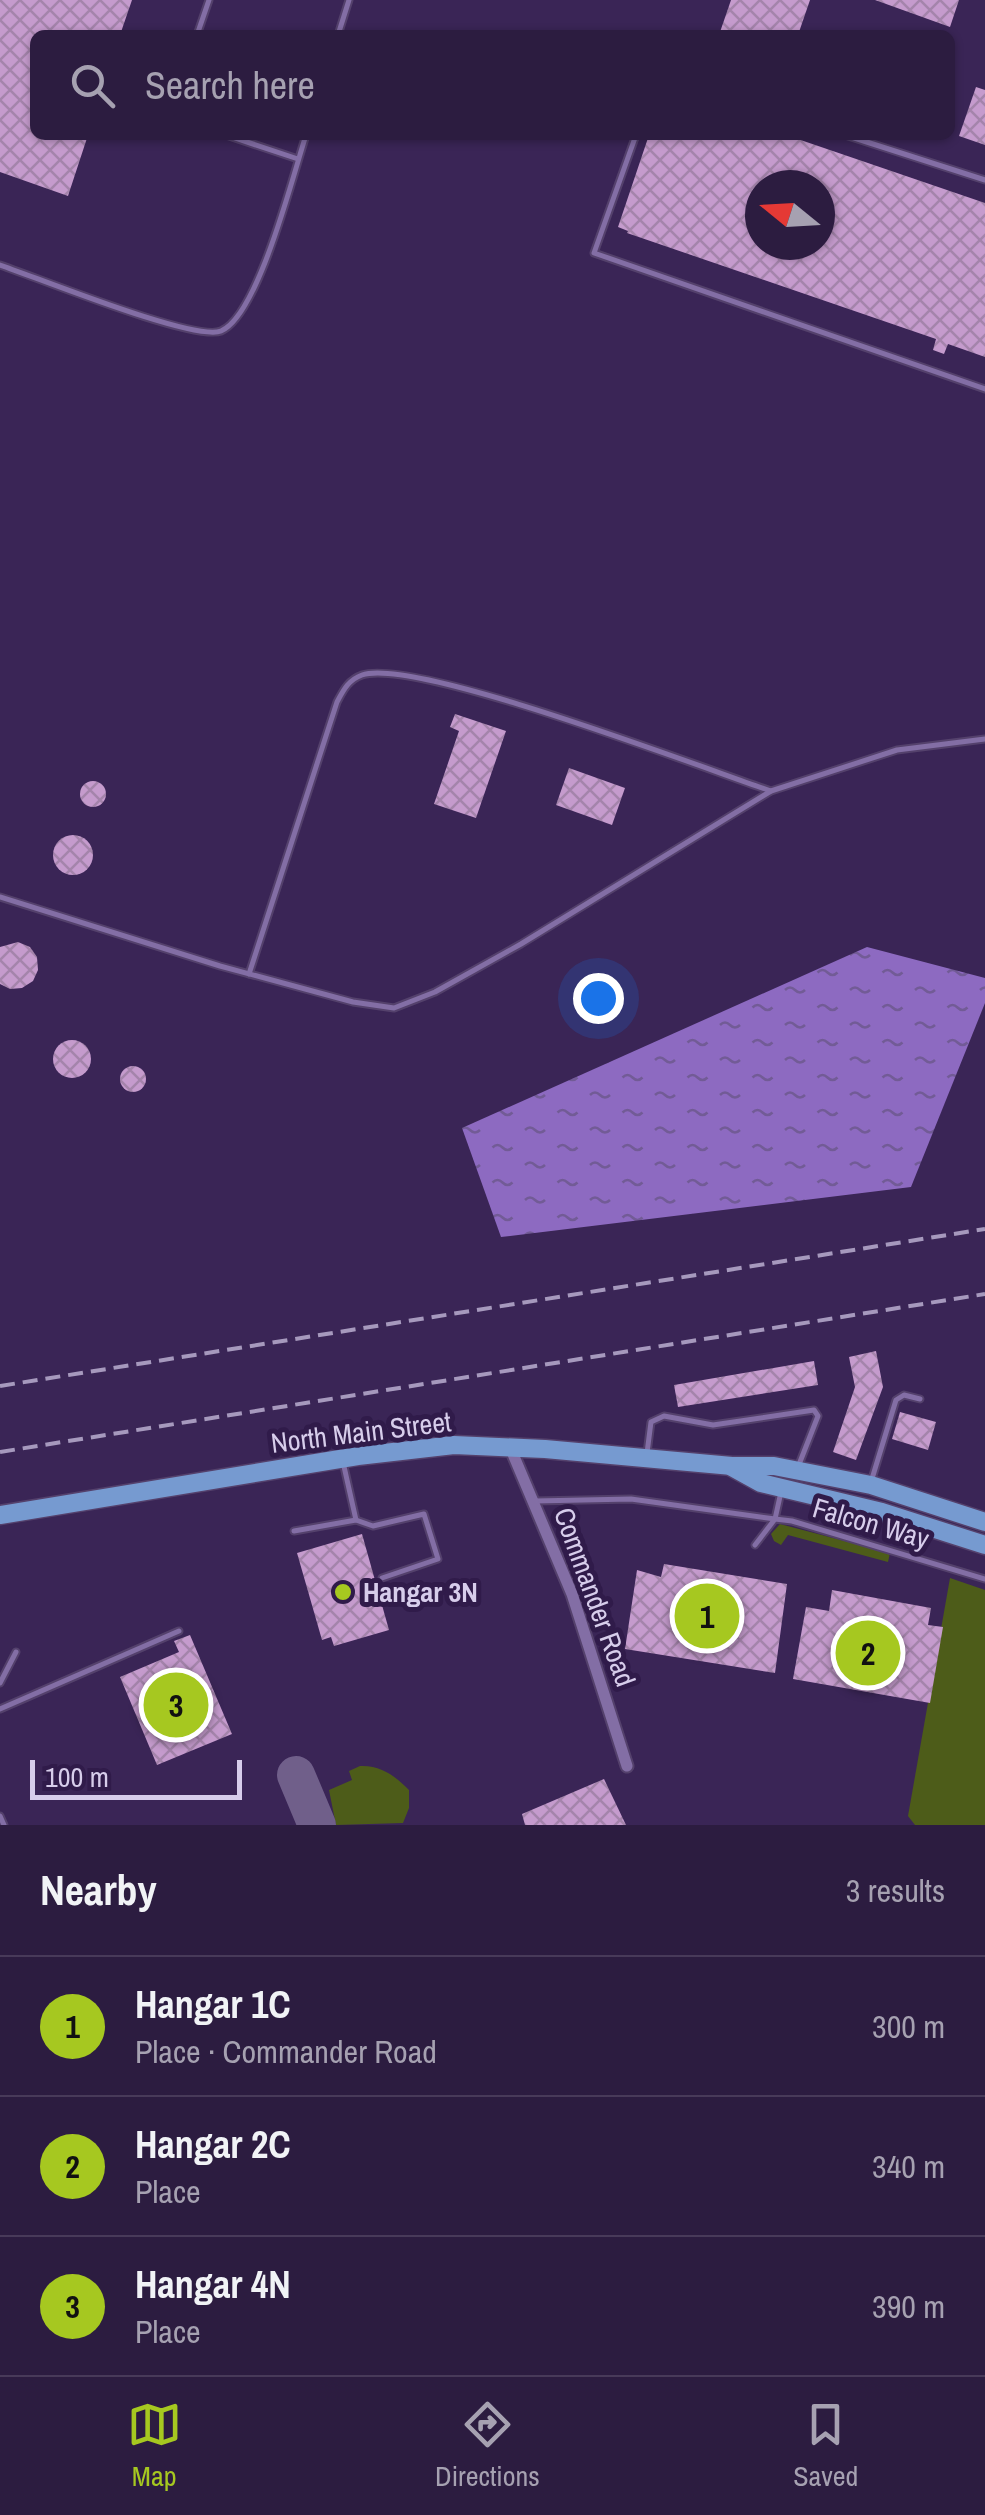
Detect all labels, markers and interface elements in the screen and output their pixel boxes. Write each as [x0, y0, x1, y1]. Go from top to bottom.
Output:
search box [30, 30, 955, 140]
icon: search [65, 58, 120, 113]
text: Search here [145, 60, 315, 111]
north arrow [745, 170, 835, 260]
your location [573, 973, 624, 1024]
street label: North Main Street [269, 1402, 453, 1462]
street label: Falcon Way [808, 1488, 934, 1558]
street label: Commander Road [545, 1502, 645, 1692]
place label: Hangar 3N [363, 1573, 478, 1611]
pin: 1 [674, 1578, 740, 1654]
marker: Hangar 3N [332, 1581, 354, 1603]
pin: 2 [836, 1616, 900, 1690]
pin: 3 [144, 1668, 208, 1742]
scale bar [30, 1755, 242, 1800]
text: 100 m [45, 1758, 109, 1796]
text: Nearby [40, 1862, 157, 1918]
text: 3 results [846, 1869, 945, 1912]
text: Hangar 1C [135, 1979, 291, 2030]
text: 1 [65, 2005, 80, 2048]
text: 300 m [872, 2005, 945, 2048]
text: Place · Commander Road [135, 2030, 437, 2073]
text: Hangar 2C [135, 2119, 291, 2170]
text: 2 [65, 2145, 80, 2188]
text: 340 m [872, 2145, 945, 2188]
text: Place [135, 2170, 201, 2213]
text: Hangar 4N [135, 2259, 291, 2310]
text: 3 [65, 2285, 80, 2328]
text: 390 m [872, 2285, 945, 2328]
text: Place [135, 2310, 201, 2353]
tab: Map [127, 2397, 182, 2495]
tab: Directions [435, 2397, 540, 2495]
tab: Saved [793, 2397, 858, 2495]

